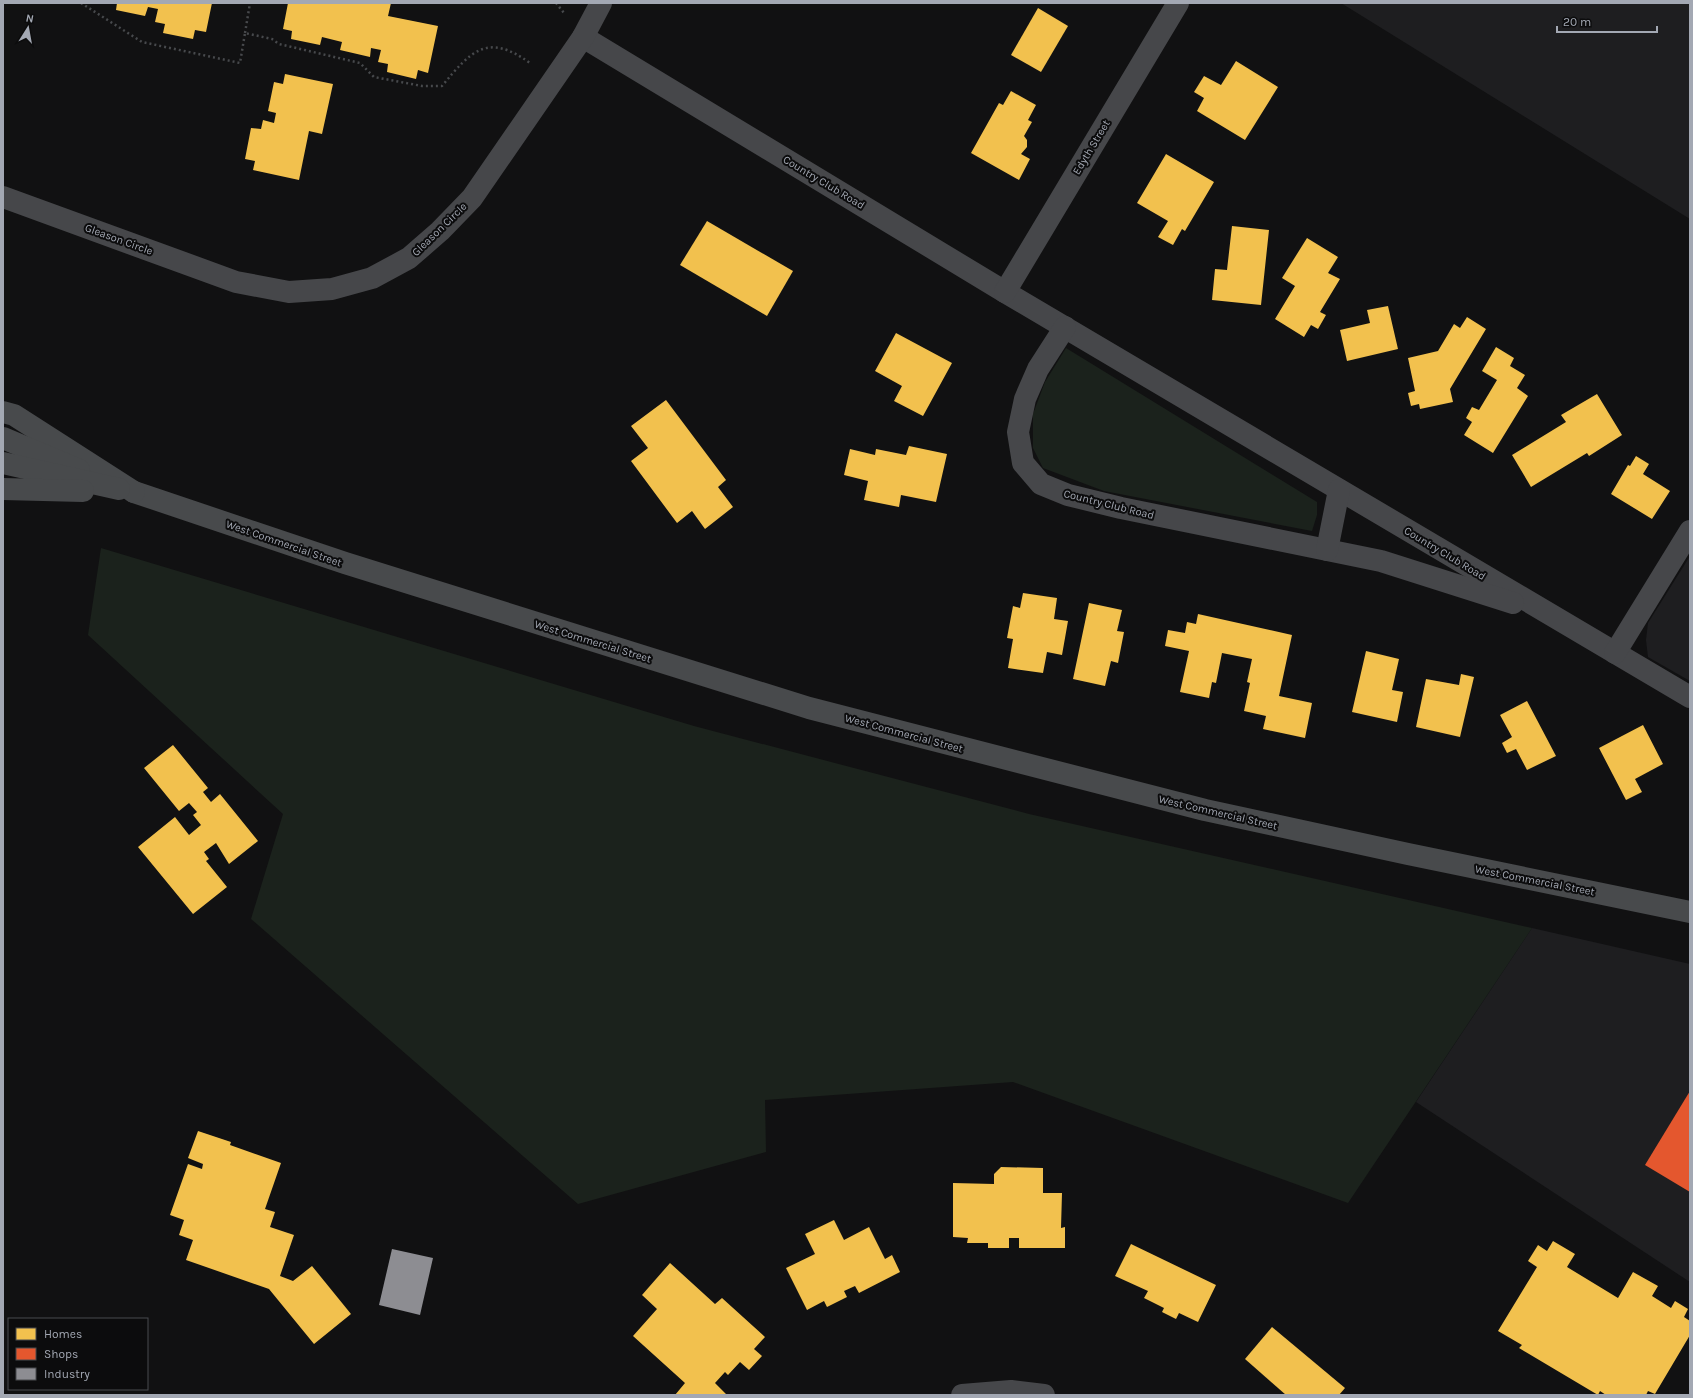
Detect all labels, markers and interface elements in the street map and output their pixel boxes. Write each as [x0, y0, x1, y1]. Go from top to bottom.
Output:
north arrow [8, 8, 48, 48]
scale bar [1557, 8, 1657, 34]
text: N [25, 12, 35, 26]
text: 20 m [1563, 15, 1591, 29]
street label: Edyth Street [1070, 118, 1113, 177]
street label: Country Club Road [781, 153, 867, 212]
street label: Gleason Circle [409, 200, 470, 259]
street label: Gleason Circle [83, 221, 155, 258]
street label: Country Club Road [1062, 487, 1155, 522]
street label: West Commercial Street [224, 518, 343, 569]
street label: Country Club Road [1402, 524, 1488, 583]
street label: West Commercial Street [533, 617, 653, 665]
street label: West Commercial Street [843, 711, 964, 755]
street label: West Commercial Street [1157, 792, 1279, 832]
street label: West Commercial Street [1474, 863, 1596, 898]
legend [8, 1318, 148, 1390]
text: Homes [44, 1327, 82, 1341]
text: Shops [44, 1347, 78, 1361]
text: Industry [44, 1367, 90, 1381]

